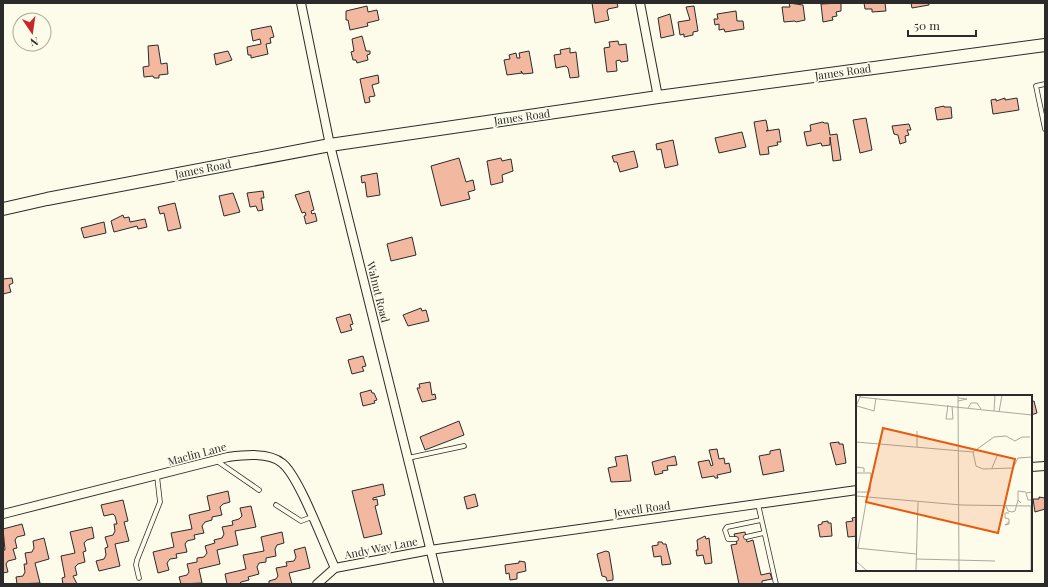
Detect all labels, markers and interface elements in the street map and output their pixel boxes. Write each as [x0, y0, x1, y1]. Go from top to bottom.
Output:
north arrow [12, 12, 52, 52]
scale bar [908, 12, 976, 38]
text: 50 m [914, 17, 940, 33]
text: N [29, 34, 40, 50]
street label: James Road [813, 60, 873, 83]
street label: James Road [492, 105, 552, 128]
street label: James Road [173, 156, 233, 181]
street label: Walnut Road [363, 259, 393, 325]
inset map [856, 395, 1032, 571]
street label: Maclin Lane [166, 438, 228, 469]
street label: Jewell Road [612, 497, 672, 520]
street label: Andy Way Lane [342, 533, 419, 562]

